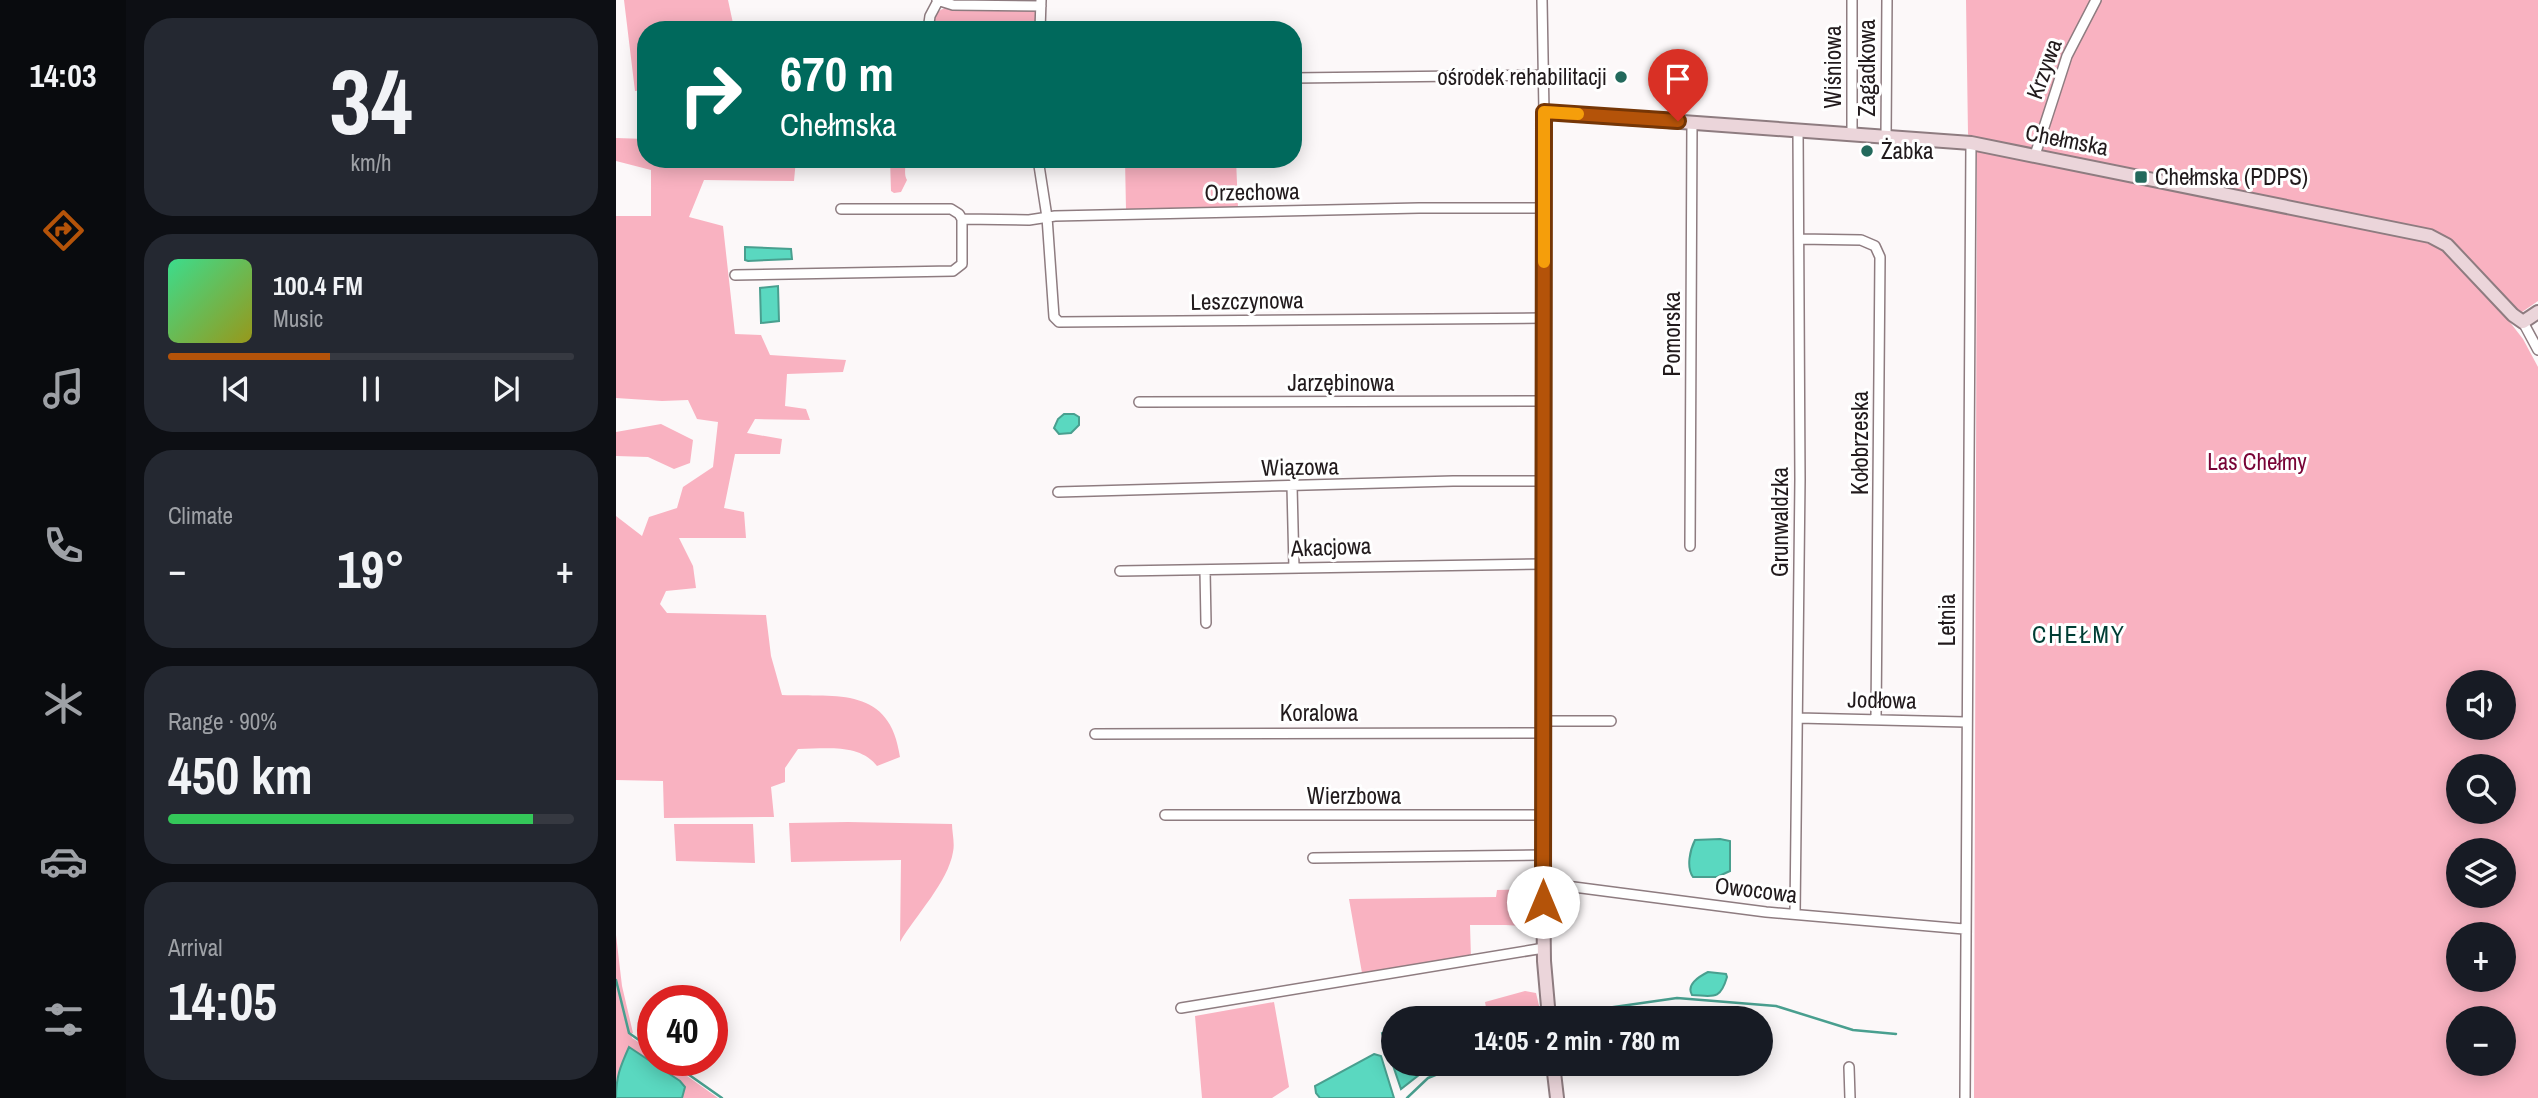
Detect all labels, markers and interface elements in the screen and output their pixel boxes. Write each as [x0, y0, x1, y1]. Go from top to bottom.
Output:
street label: Zagadkowa [1851, 19, 1882, 117]
street label: Wiśniowa [1817, 25, 1848, 108]
street label: Krzywa [2018, 34, 2069, 103]
text: 34 [330, 40, 413, 162]
text: 670 m [780, 40, 894, 106]
icon: right [665, 49, 756, 140]
pin [1648, 49, 1708, 121]
text: 14:03 [29, 54, 97, 97]
icon: arrive [1659, 60, 1697, 98]
place label: ośrodek rehabilitacji [1437, 61, 1607, 92]
marker: ośrodek rehabilitacji [1613, 69, 1629, 85]
text: Chełmska [780, 103, 897, 146]
street label: Chełmska [2023, 116, 2112, 163]
place label: Żabka [1881, 135, 1934, 166]
marker: Żabka [1859, 143, 1875, 159]
text: km/h [351, 147, 391, 178]
place label: Chełmska (PDPS) [2155, 161, 2308, 192]
marker: Chełmska (PDPS) [2133, 169, 2149, 185]
street label: Orzechowa [1204, 175, 1300, 208]
icon: directions [39, 206, 88, 255]
text: 100.4 FM [273, 268, 363, 303]
street label: Leszczynowa [1190, 284, 1304, 317]
street label: Pomorska [1656, 291, 1687, 376]
text: Music [273, 303, 323, 334]
icon: music [39, 364, 88, 413]
street label: Jarzębinowa [1288, 367, 1395, 398]
icon: previous [217, 370, 255, 408]
icon: pause [352, 370, 390, 408]
icon: next [487, 370, 525, 408]
street label: Kołobrzeska [1844, 391, 1875, 495]
park label: Las Chełmy [2207, 446, 2307, 477]
street label: Wiązowa [1261, 450, 1340, 483]
street label: Grunwaldzka [1764, 466, 1795, 577]
text: Climate [168, 500, 233, 531]
icon: phone [39, 521, 88, 570]
street label: Akacjowa [1289, 530, 1372, 563]
text: 19° [337, 534, 405, 604]
text: − [168, 544, 186, 595]
text: + [556, 544, 574, 595]
street label: Letnia [1931, 593, 1962, 646]
district label: CHEŁMY [2032, 618, 2126, 650]
map controls [2446, 670, 2516, 1076]
button: sound [2446, 670, 2516, 740]
icon: climate [39, 679, 88, 728]
street label: Jodłowa [1847, 683, 1917, 716]
street label: Koralowa [1280, 697, 1359, 728]
text: Range · 90% [168, 706, 277, 737]
text: 450 km [168, 740, 313, 810]
button: search [2446, 754, 2516, 824]
street label: Wierzbowa [1307, 780, 1402, 811]
icon: car [39, 837, 88, 886]
button: layers [2446, 838, 2516, 908]
position arrow [1506, 865, 1580, 939]
street label: Owocowa [1713, 869, 1800, 910]
button: + [2446, 922, 2516, 992]
text: Arrival [168, 932, 223, 963]
text: 14:05 [168, 966, 277, 1036]
speed limit sign: 40 [637, 985, 728, 1076]
icon: filters [39, 995, 88, 1044]
button: − [2446, 1006, 2516, 1076]
text: 14:05 · 2 min · 780 m [1474, 1023, 1680, 1058]

